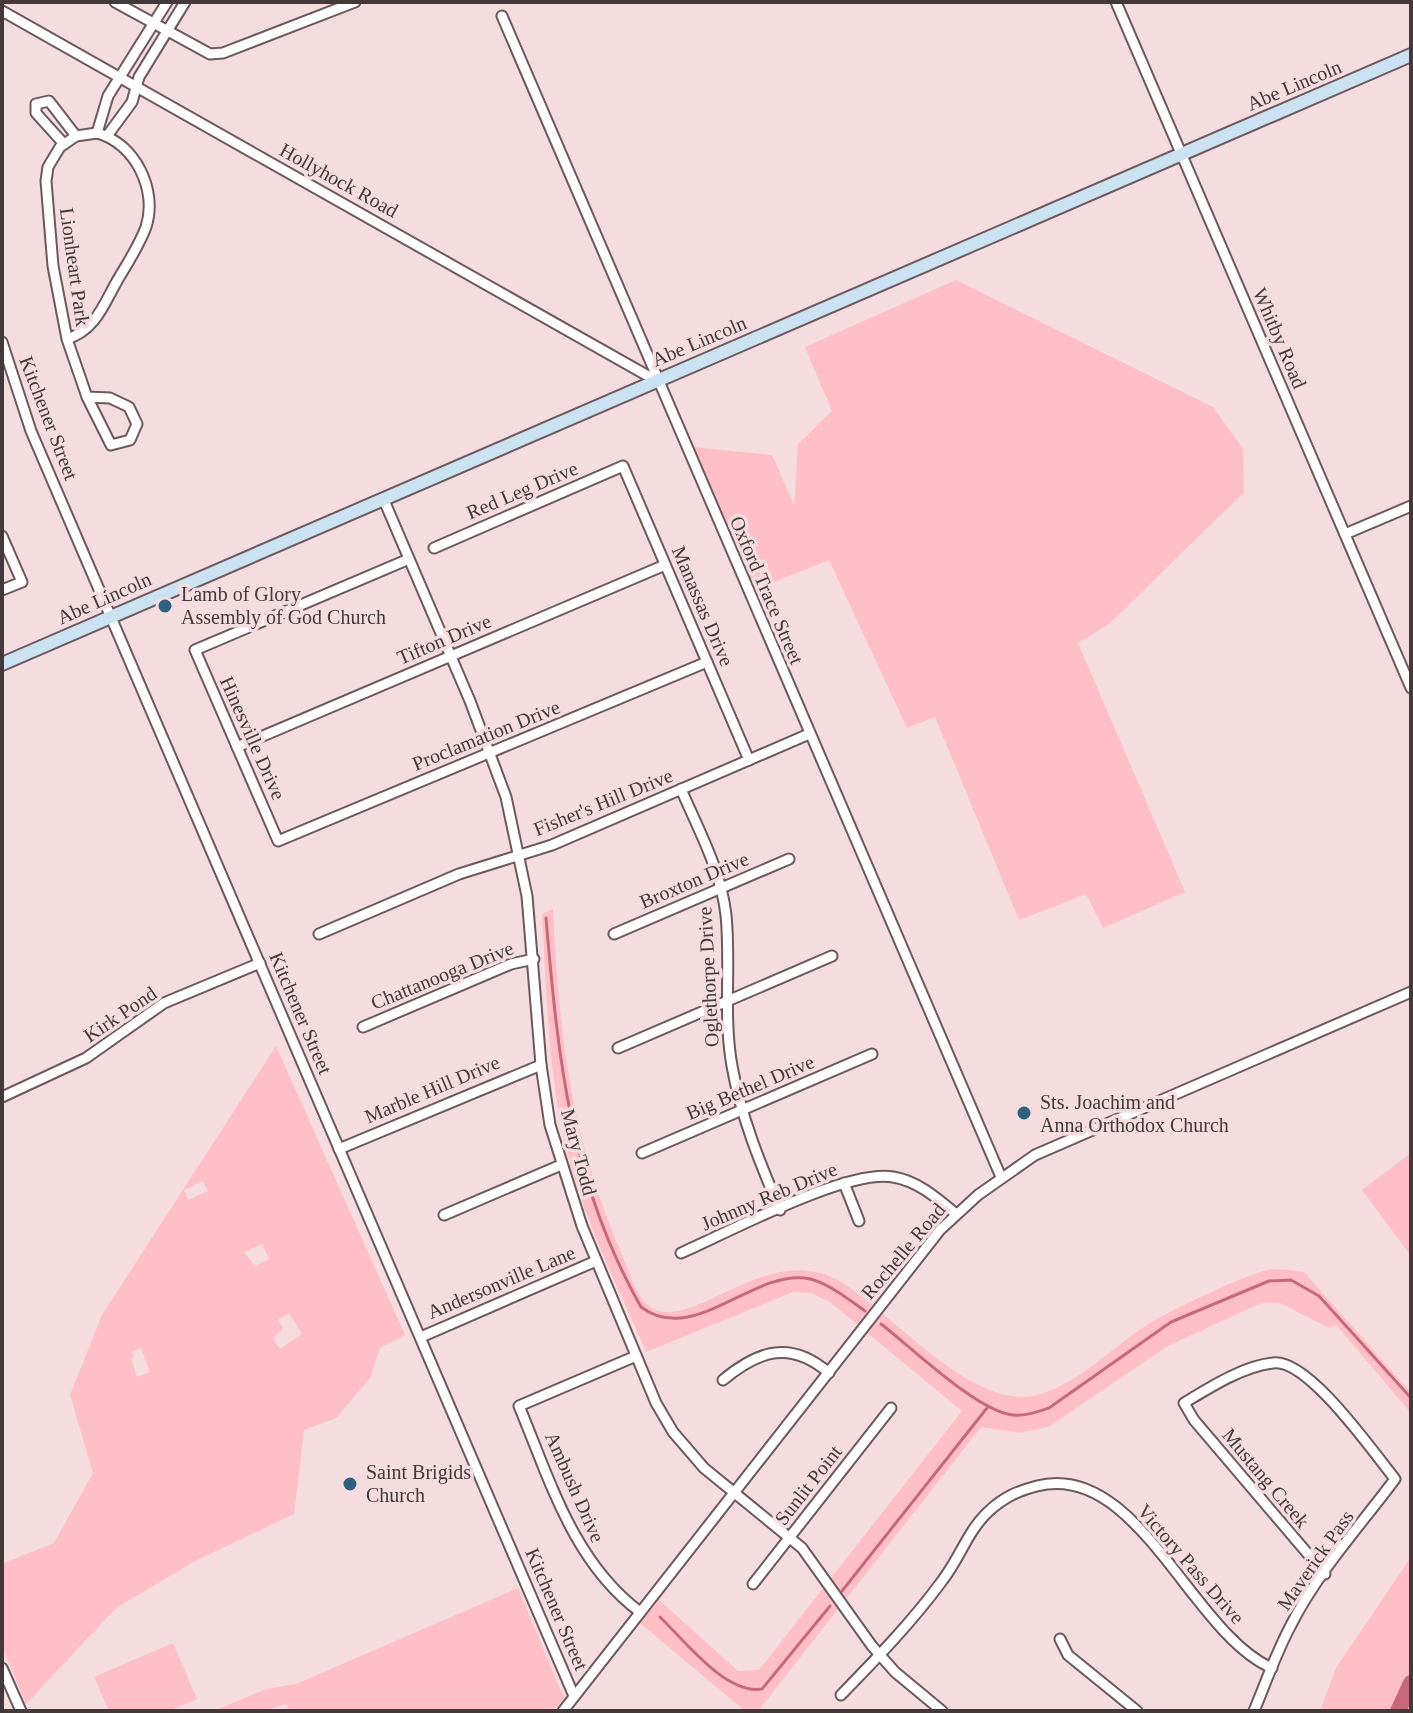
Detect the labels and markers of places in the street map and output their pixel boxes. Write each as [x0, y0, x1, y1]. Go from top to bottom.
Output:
place label: Lamb of Glory Assembly of God Church [181, 583, 386, 629]
marker: Lamb of Glory Assembly of God Church [156, 597, 174, 615]
place label: Sts. Joachim and Anna Orthodox Church [1040, 1091, 1229, 1136]
marker: Sts. Joachim and Anna Orthodox Church [1015, 1104, 1033, 1122]
place label: Saint Brigids Church [366, 1461, 471, 1506]
marker: Saint Brigids Church [341, 1475, 359, 1493]

